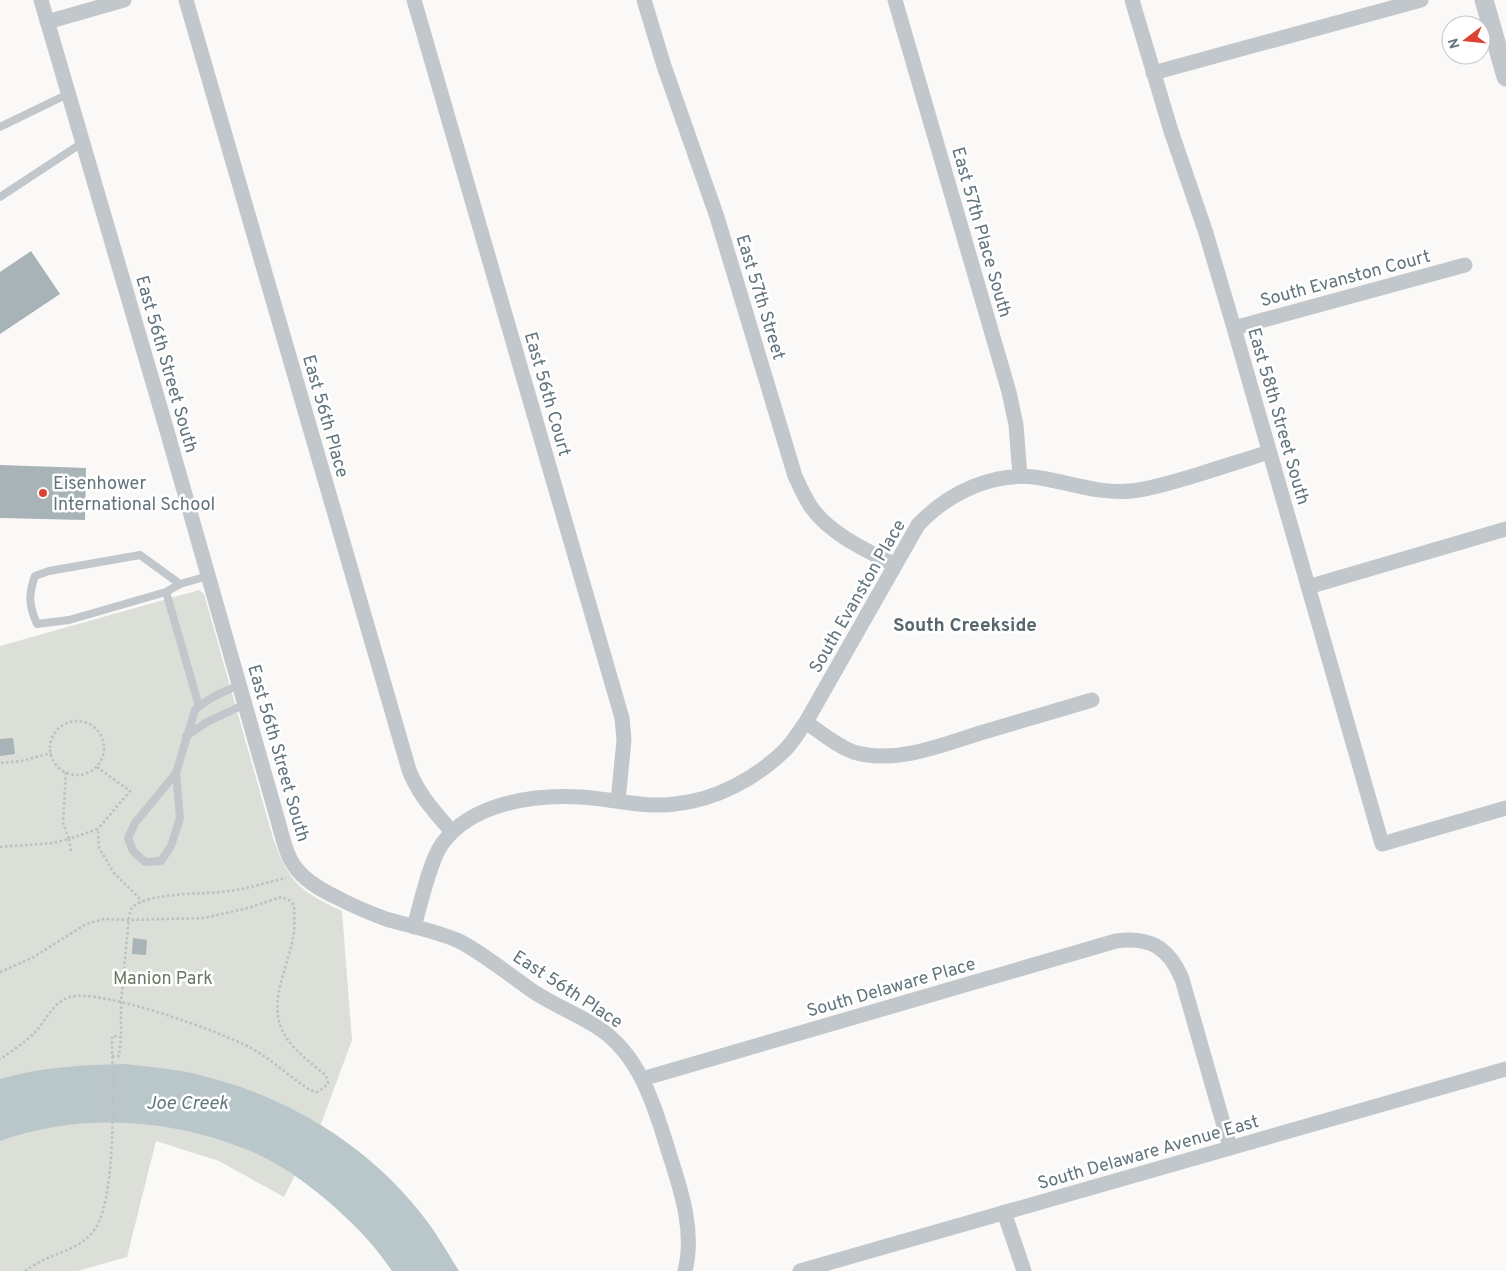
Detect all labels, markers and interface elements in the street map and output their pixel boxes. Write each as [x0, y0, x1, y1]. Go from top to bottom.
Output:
north arrow [1441, 15, 1491, 65]
text: N [1445, 36, 1465, 50]
street label: East 57th Place South [945, 145, 1016, 320]
street label: East 57th Street [730, 232, 790, 363]
street label: South Evanston Court [1258, 246, 1433, 313]
street label: East 56th Street South [129, 273, 202, 456]
street label: East 58th Street South [1241, 325, 1314, 508]
street label: East 56th Court [518, 330, 575, 459]
street label: East 56th Place [296, 352, 353, 481]
place label: Eisenhower International School [53, 473, 215, 517]
marker: Eisenhower International School [37, 487, 49, 499]
street label: South Evanston Place [805, 516, 912, 678]
district label: South Creekside [893, 614, 1037, 638]
street label: East 56th Street South [241, 662, 314, 845]
street label: East 56th Place [508, 946, 627, 1034]
street label: South Delaware Place [804, 953, 979, 1024]
park label: Manion Park [113, 968, 213, 991]
water label: Joe Creek [146, 1092, 228, 1116]
street label: South Delaware Avenue East [1035, 1111, 1262, 1196]

